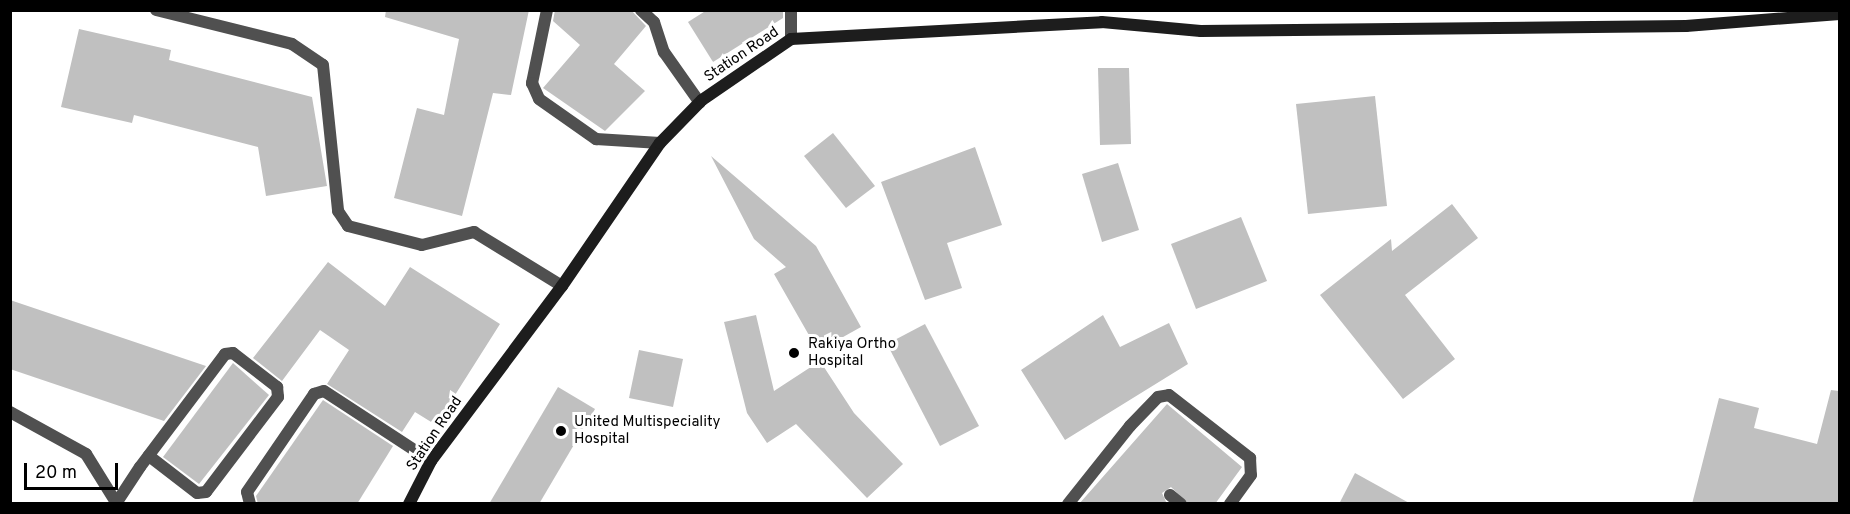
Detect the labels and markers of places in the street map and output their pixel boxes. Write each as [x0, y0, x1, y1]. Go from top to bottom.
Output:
place label: Rakiya Ortho Hospital [808, 335, 896, 370]
marker: Rakiya Ortho Hospital [785, 344, 803, 362]
place label: United Multispeciality Hospital [574, 413, 720, 448]
marker: United Multispeciality Hospital [552, 422, 570, 440]

